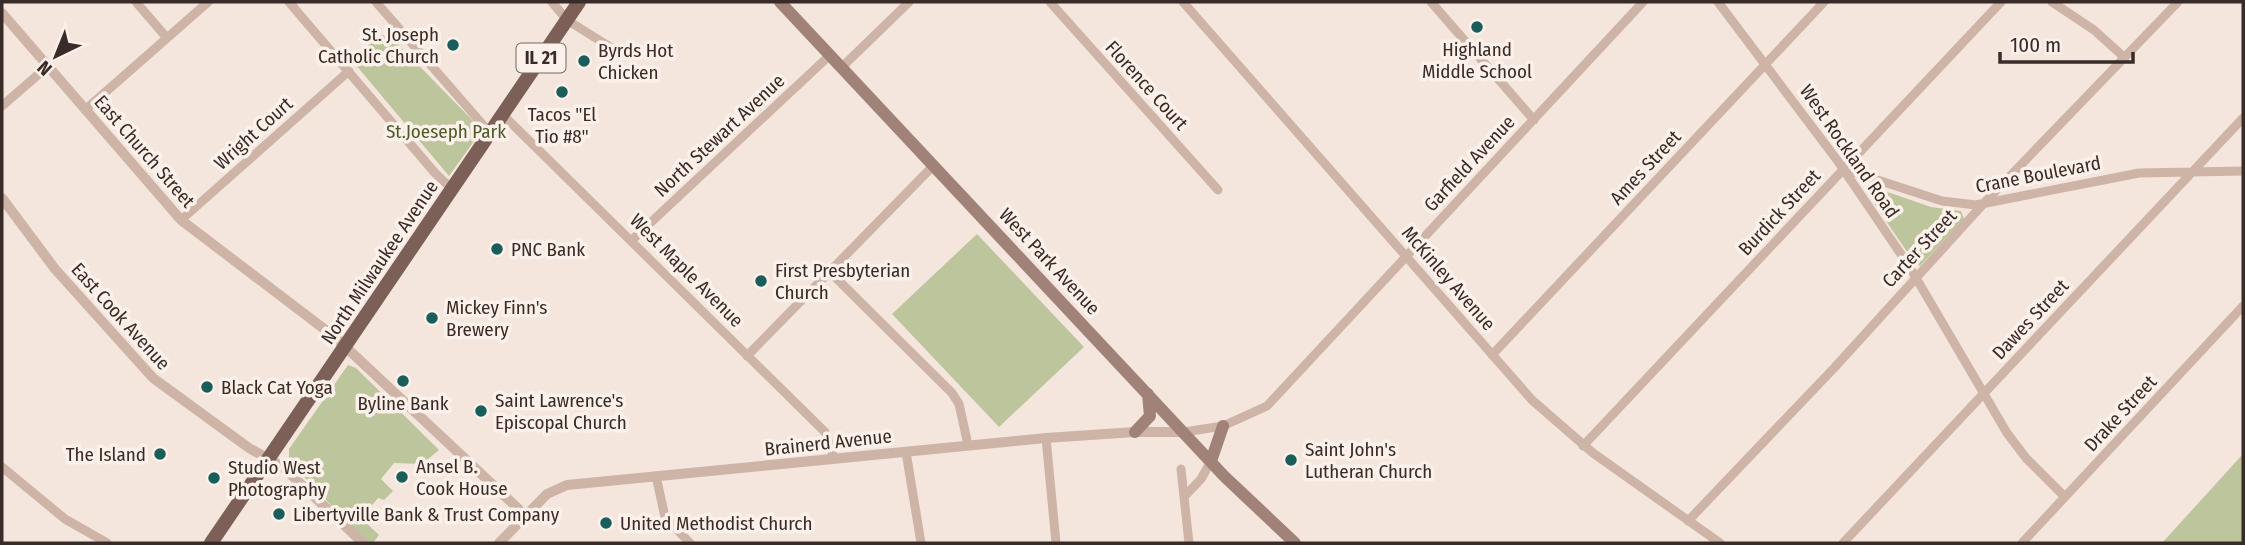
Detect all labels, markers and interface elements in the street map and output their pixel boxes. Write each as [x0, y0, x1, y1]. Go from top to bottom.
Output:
marker: Highland Middle School [1469, 19, 1485, 35]
north arrow [21, 21, 91, 91]
scale bar [2000, 21, 2133, 65]
place label: St. Joseph Catholic Church [318, 23, 439, 68]
text: 100 m [2010, 32, 2061, 58]
street label: Florence Court [1101, 36, 1193, 135]
marker: St. Joseph Catholic Church [445, 37, 461, 53]
place label: Highland Middle School [1422, 38, 1532, 83]
place label: Byrds Hot Chicken [598, 39, 674, 84]
road number: IL 21 [516, 44, 566, 72]
marker: Byrds Hot Chicken [576, 53, 592, 69]
text: N [33, 56, 57, 80]
street label: North Stewart Avenue [650, 69, 789, 202]
street label: West Rockland Road [1795, 80, 1904, 222]
marker: Tacos "El Tio #8" [554, 84, 570, 100]
street label: East Church Street [90, 90, 200, 213]
street label: Wright Court [210, 92, 298, 174]
place label: Tacos "El Tio #8" [528, 103, 596, 148]
street label: Garfield Avenue [1419, 111, 1520, 216]
park label: St.Joeseph Park [386, 120, 506, 143]
street label: Ames Street [1605, 125, 1686, 209]
street label: Crane Boulevard [1974, 151, 2103, 198]
street label: Burdick Street [1734, 164, 1826, 260]
street label: North Milwaukee Avenue [316, 176, 443, 349]
street label: West Park Avenue [994, 203, 1105, 319]
street label: Carter Street [1877, 204, 1962, 292]
street label: West Maple Avenue [625, 209, 748, 332]
street label: McKinley Avenue [1397, 221, 1500, 335]
place label: PNC Bank [511, 238, 585, 261]
marker: PNC Bank [489, 241, 505, 257]
street label: East Cook Avenue [66, 258, 175, 375]
place label: First Presbyterian Church [775, 259, 910, 304]
marker: First Presbyterian Church [753, 273, 769, 289]
street label: Dawes Street [1987, 274, 2074, 364]
place label: Mickey Finn's Brewery [446, 296, 547, 341]
marker: Mickey Finn's Brewery [424, 310, 440, 326]
street label: Drake Street [2079, 370, 2162, 456]
marker: Byline Bank [395, 373, 411, 389]
place label: Black Cat Yoga [221, 376, 333, 399]
marker: Black Cat Yoga [199, 379, 215, 395]
place label: Saint Lawrence's Episcopal Church [495, 389, 627, 434]
place label: Byline Bank [357, 392, 449, 415]
marker: Saint Lawrence's Episcopal Church [473, 403, 489, 419]
street label: Brainerd Avenue [763, 424, 893, 461]
place label: Saint John's Lutheran Church [1305, 438, 1432, 483]
place label: The Island [66, 443, 146, 466]
marker: The Island [152, 446, 168, 462]
marker: Saint John's Lutheran Church [1283, 452, 1299, 468]
place label: Ansel B. Cook House [416, 455, 508, 500]
place label: Studio West Photography [228, 456, 327, 501]
marker: Ansel B. Cook House [394, 469, 410, 485]
marker: Studio West Photography [206, 470, 222, 486]
place label: Libertyville Bank & Trust Company [293, 503, 560, 526]
marker: Libertyville Bank & Trust Company [271, 506, 287, 522]
place label: United Methodist Church [620, 512, 812, 535]
marker: United Methodist Church [598, 515, 614, 531]

